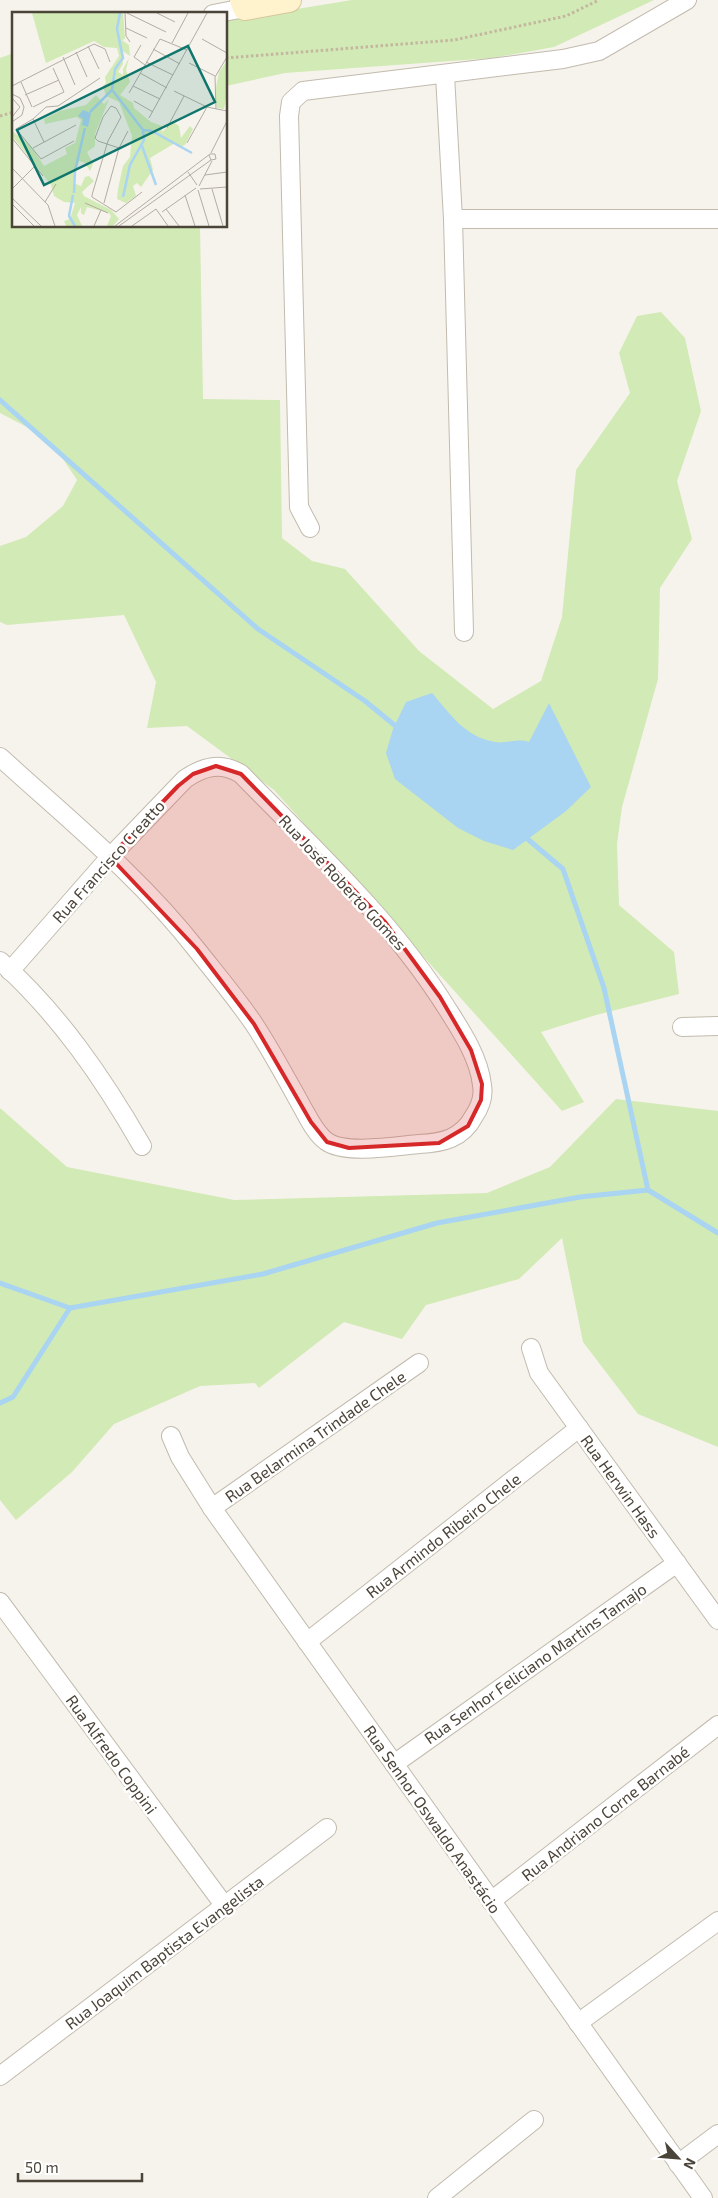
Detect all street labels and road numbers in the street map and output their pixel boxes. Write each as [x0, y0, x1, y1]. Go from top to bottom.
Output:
street label: Rua Francisco Creatto [48, 796, 168, 926]
street label: Rua José Roberto Gomes [276, 811, 410, 953]
street label: Rua Belarmina Trindade Chele [221, 1366, 409, 1506]
street label: Rua Herwin Hass [577, 1431, 665, 1541]
street label: Rua Armindo Ribeiro Chele [362, 1469, 524, 1601]
street label: Rua Senhor Feliciano Martins Tamajo [420, 1579, 650, 1748]
street label: Rua Alfredo Coppini [62, 1691, 162, 1817]
street label: Rua Senhor Oswaldo Anastácio [361, 1721, 505, 1917]
street label: Rua Andriano Corne Barnabé [517, 1742, 693, 1884]
street label: Rua Joaquim Baptista Evangelista [61, 1871, 267, 2033]

